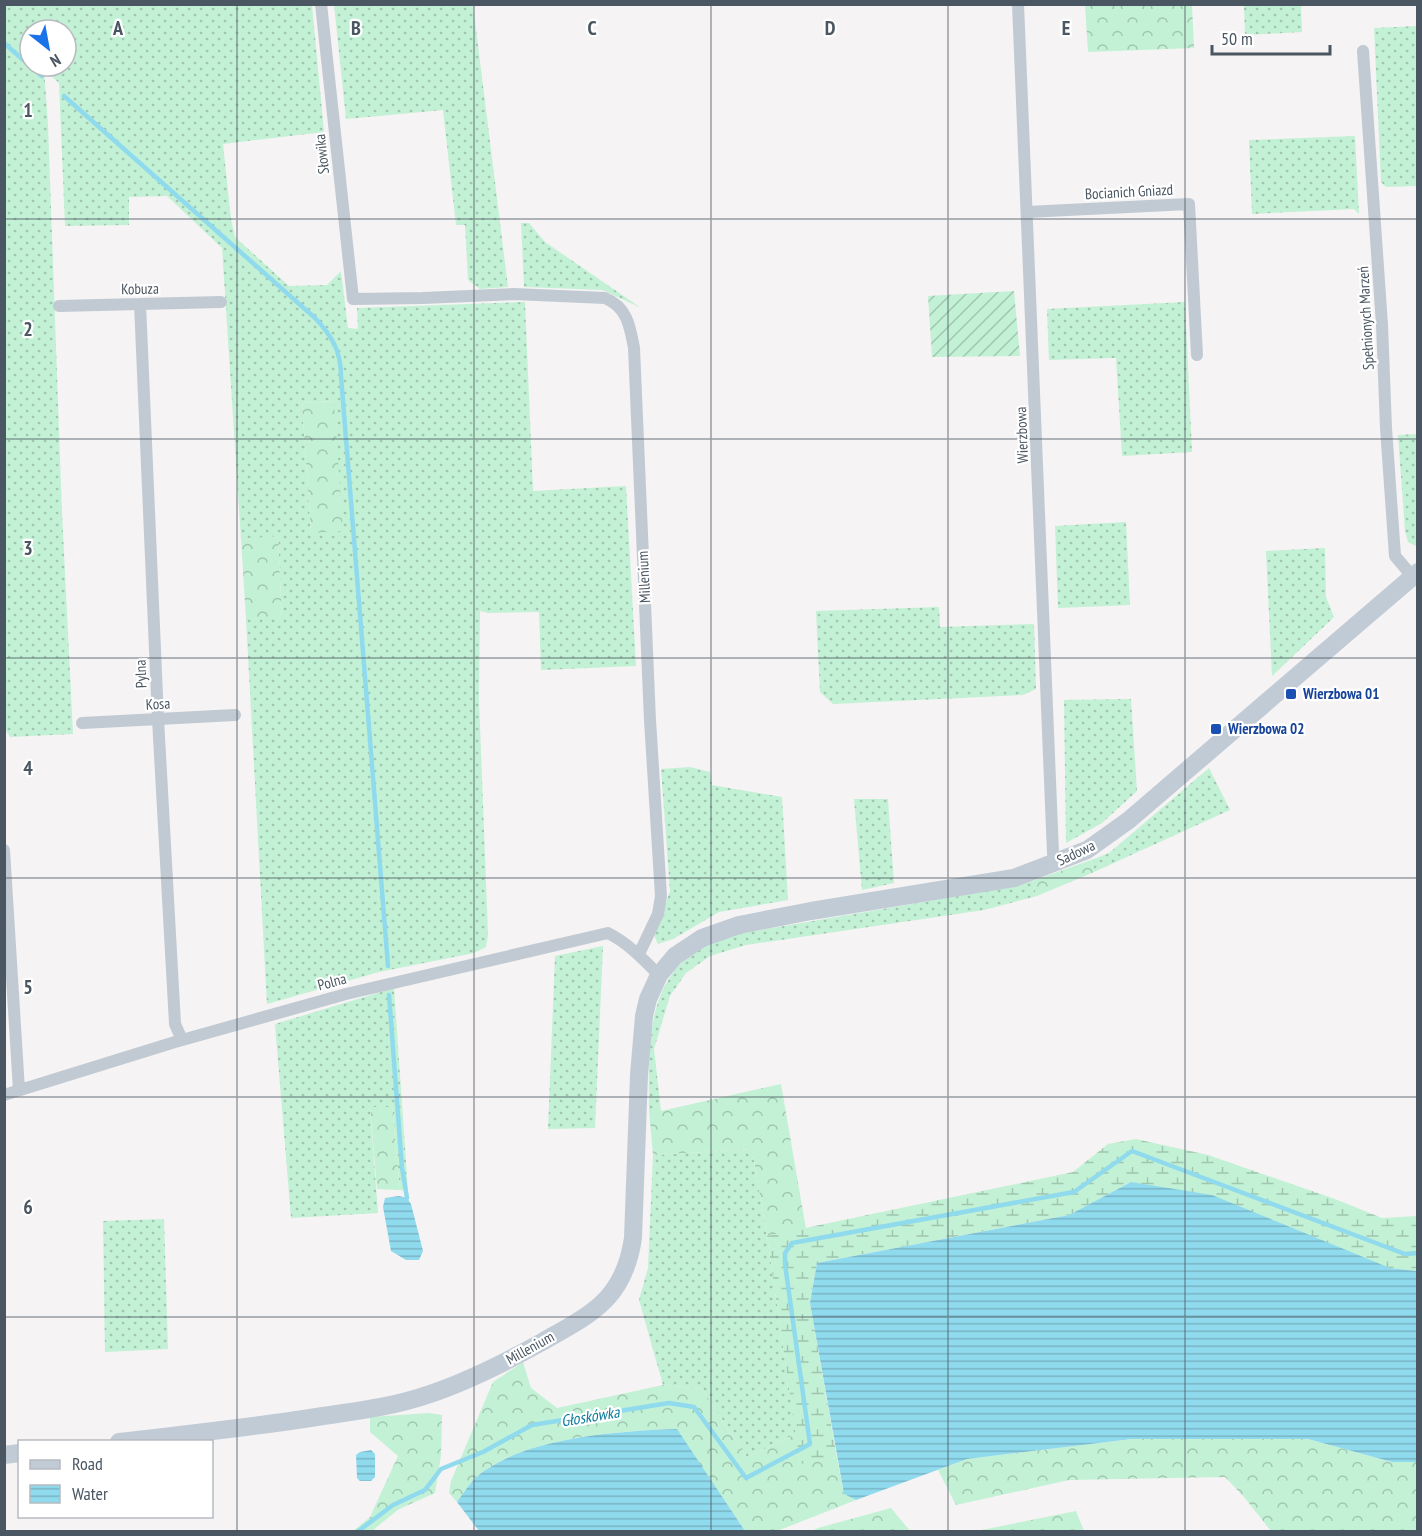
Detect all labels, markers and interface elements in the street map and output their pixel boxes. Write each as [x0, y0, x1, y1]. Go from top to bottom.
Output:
text: A [112, 15, 124, 41]
text: B [351, 15, 361, 41]
text: C [587, 15, 597, 41]
text: D [825, 15, 836, 41]
text: E [1062, 15, 1070, 41]
north arrow [18, 18, 78, 78]
scale bar [1212, 18, 1330, 56]
text: 50 m [1221, 27, 1253, 50]
text: N [47, 50, 65, 72]
text: 1 [23, 97, 33, 123]
street label: Słowika [310, 133, 333, 175]
street label: Bocianich Gniazd [1084, 180, 1174, 203]
street label: Spełnionych Marzeń [1353, 266, 1378, 370]
street label: Kobuza [121, 279, 159, 298]
text: 2 [23, 316, 33, 342]
street label: Wierzbowa [1011, 406, 1032, 464]
text: 3 [23, 535, 33, 561]
street label: Millenium [633, 551, 654, 604]
street label: Pylna [131, 659, 150, 689]
place label: Wierzbowa 01 [1302, 684, 1379, 703]
marker: Wierzbowa 01 [1284, 687, 1298, 701]
street label: Kosa [145, 693, 171, 714]
place label: Wierzbowa 02 [1227, 719, 1304, 738]
marker: Wierzbowa 02 [1209, 722, 1223, 736]
text: 4 [23, 755, 33, 781]
street label: Sadowa [1054, 835, 1098, 870]
street label: Polna [315, 969, 348, 994]
text: 5 [23, 974, 33, 1000]
text: 6 [23, 1194, 33, 1220]
street label: Millenium [502, 1327, 557, 1369]
water label: Głoskówka [559, 1401, 622, 1430]
legend [18, 1440, 213, 1518]
text: Road [72, 1452, 103, 1475]
text: Water [72, 1482, 108, 1505]

